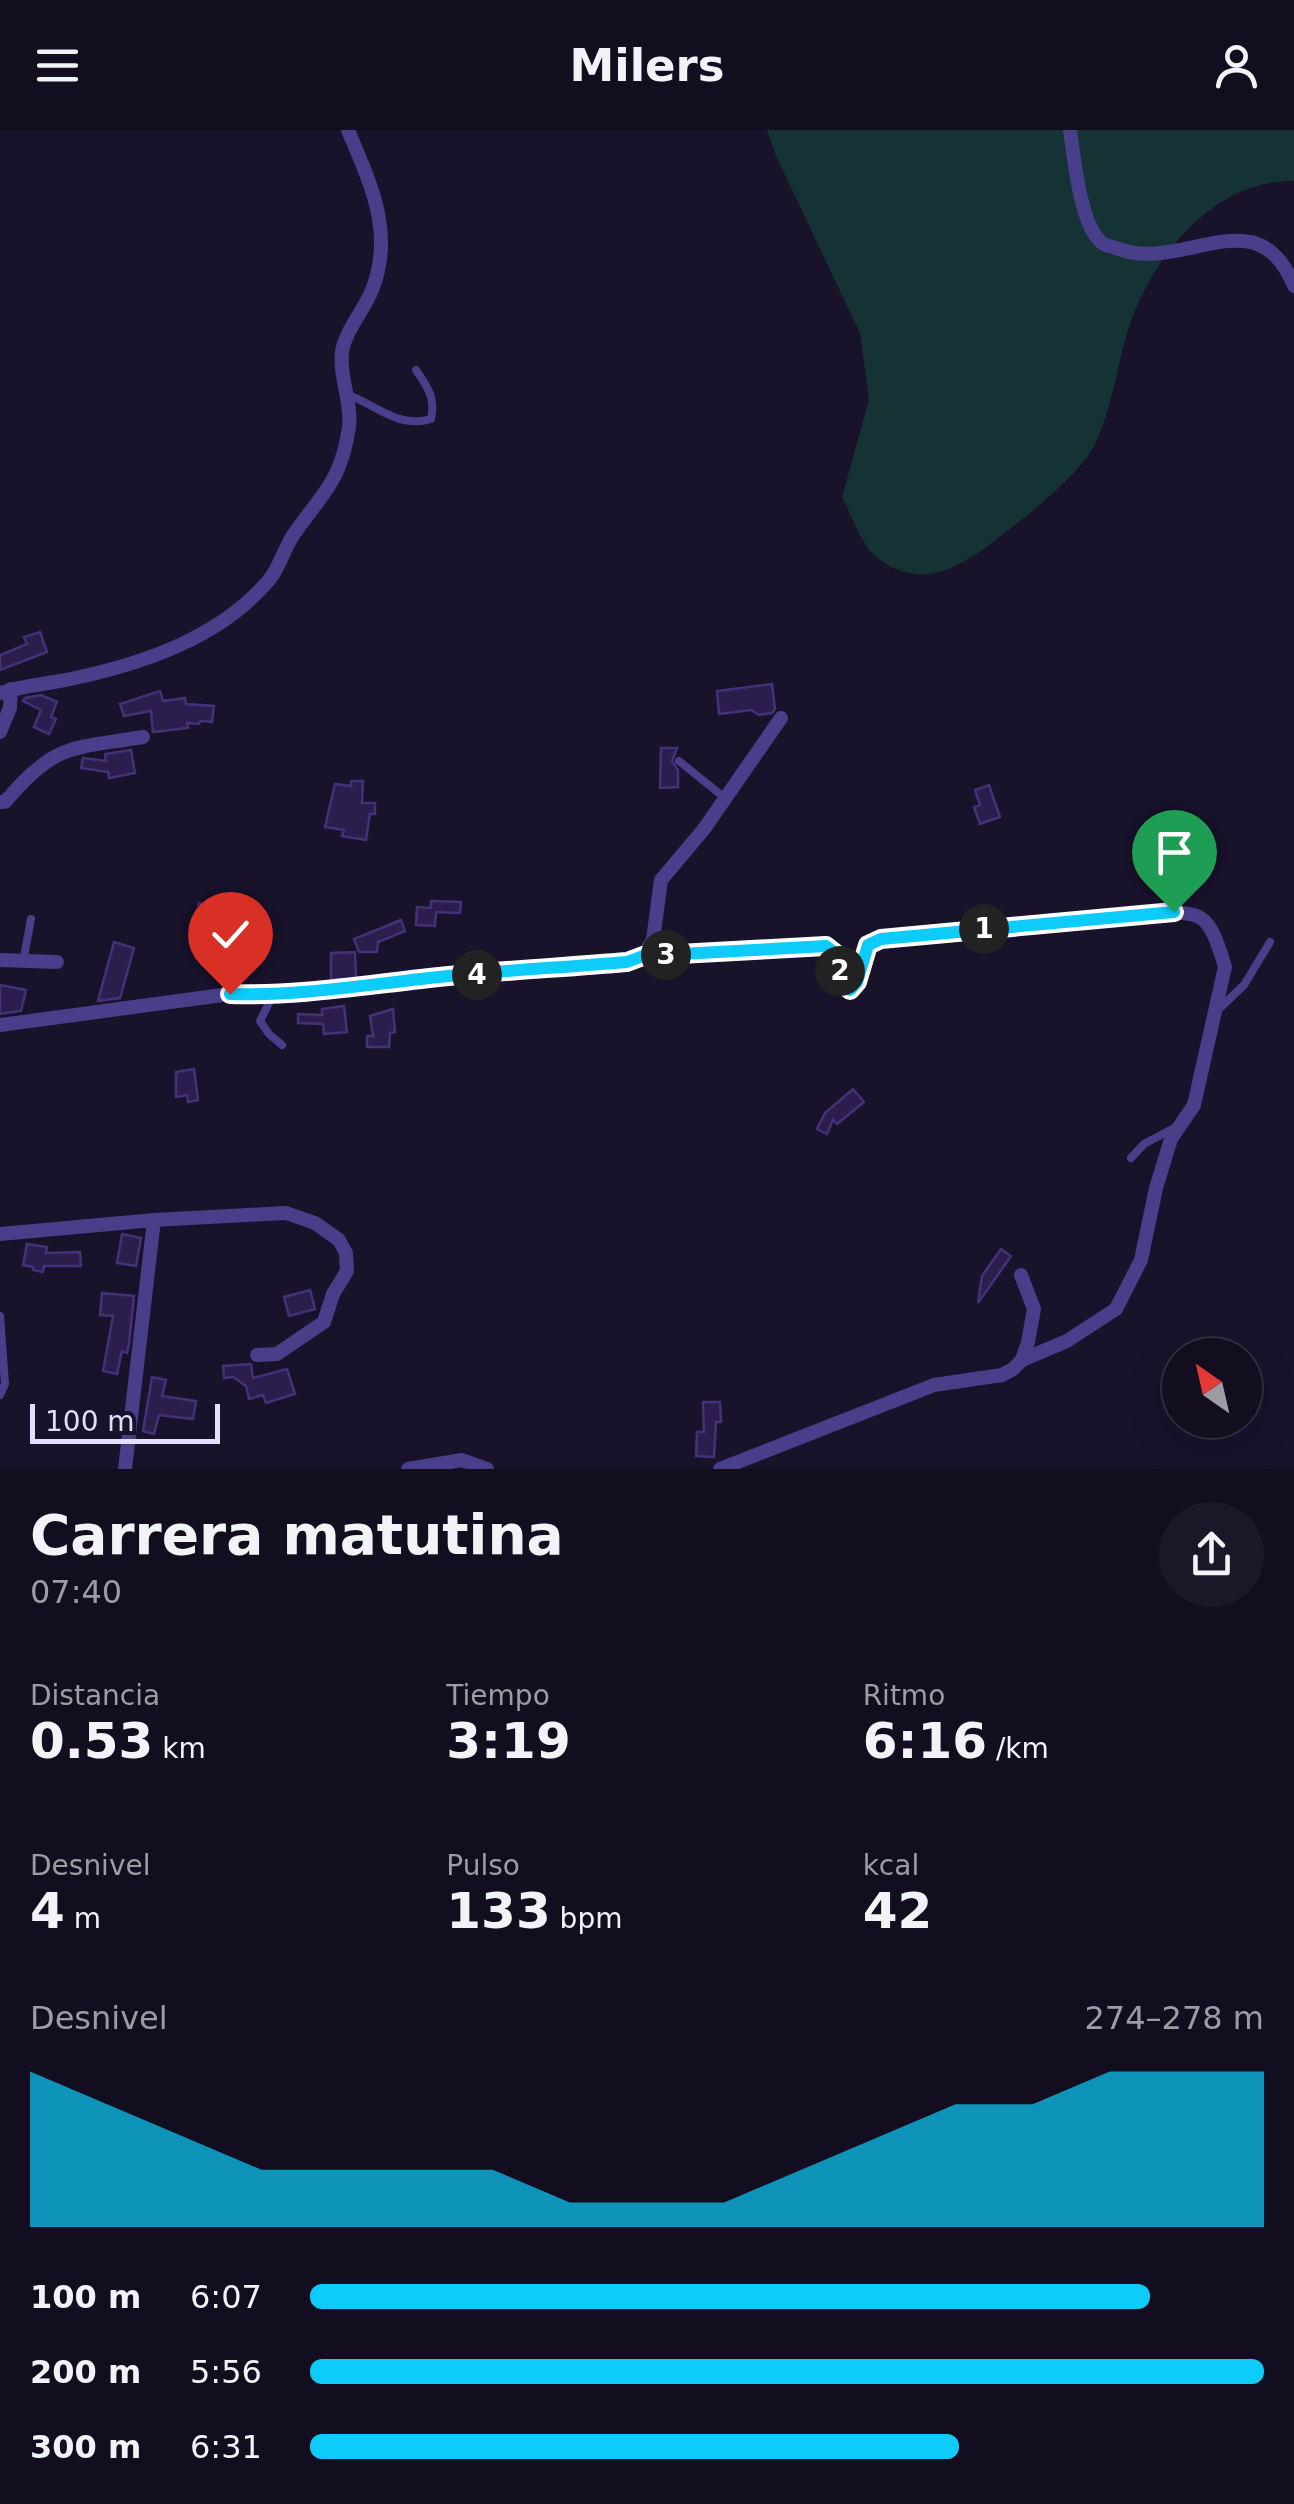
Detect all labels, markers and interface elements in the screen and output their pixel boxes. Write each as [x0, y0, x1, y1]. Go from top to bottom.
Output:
icon: menu [30, 38, 85, 93]
icon: person [1209, 38, 1264, 93]
text: Milers [569, 39, 725, 92]
pin [1132, 810, 1217, 913]
icon: arrive [1147, 825, 1202, 880]
pin [188, 892, 273, 995]
pin: 1 [959, 904, 1009, 954]
icon: check [203, 907, 258, 962]
text: 1 [974, 912, 994, 945]
pin: 3 [641, 930, 691, 980]
text: 3 [656, 938, 676, 971]
pin: 2 [815, 946, 865, 996]
pin: 4 [452, 950, 502, 1000]
text: 2 [830, 954, 850, 987]
text: 4 [467, 958, 487, 991]
north arrow [1162, 1338, 1262, 1438]
map controls [1162, 1338, 1262, 1438]
scale bar [30, 1399, 220, 1444]
text: 100 m [45, 1405, 135, 1438]
button: share [1159, 1502, 1264, 1607]
text: Carrera matutina [30, 1503, 564, 1567]
text: 07:40 [30, 1573, 122, 1611]
text: Distancia [30, 1679, 160, 1712]
text: Tiempo [446, 1679, 550, 1712]
text: Ritmo [863, 1679, 945, 1712]
text: 0.53 [30, 1712, 153, 1770]
text: 3:19 [446, 1712, 571, 1770]
text: 6:16 [863, 1712, 987, 1770]
text: km [153, 1732, 206, 1765]
text: /km [987, 1732, 1049, 1765]
text: Desnivel [30, 1849, 150, 1882]
text: Pulso [446, 1849, 520, 1882]
text: kcal [863, 1849, 919, 1882]
text: 4 [30, 1882, 65, 1940]
text: 133 [446, 1882, 551, 1940]
text: 42 [863, 1882, 932, 1940]
text: m [65, 1902, 101, 1935]
text: bpm [551, 1902, 622, 1935]
text: Desnivel [30, 1999, 168, 2037]
text: 274–278 m [1085, 1999, 1264, 2037]
text: 100 m [30, 2278, 141, 2316]
text: 6:07 [190, 2278, 262, 2316]
text: 200 m [30, 2353, 141, 2391]
text: 5:56 [190, 2353, 262, 2391]
text: 300 m [30, 2428, 141, 2466]
text: 6:31 [190, 2428, 262, 2466]

